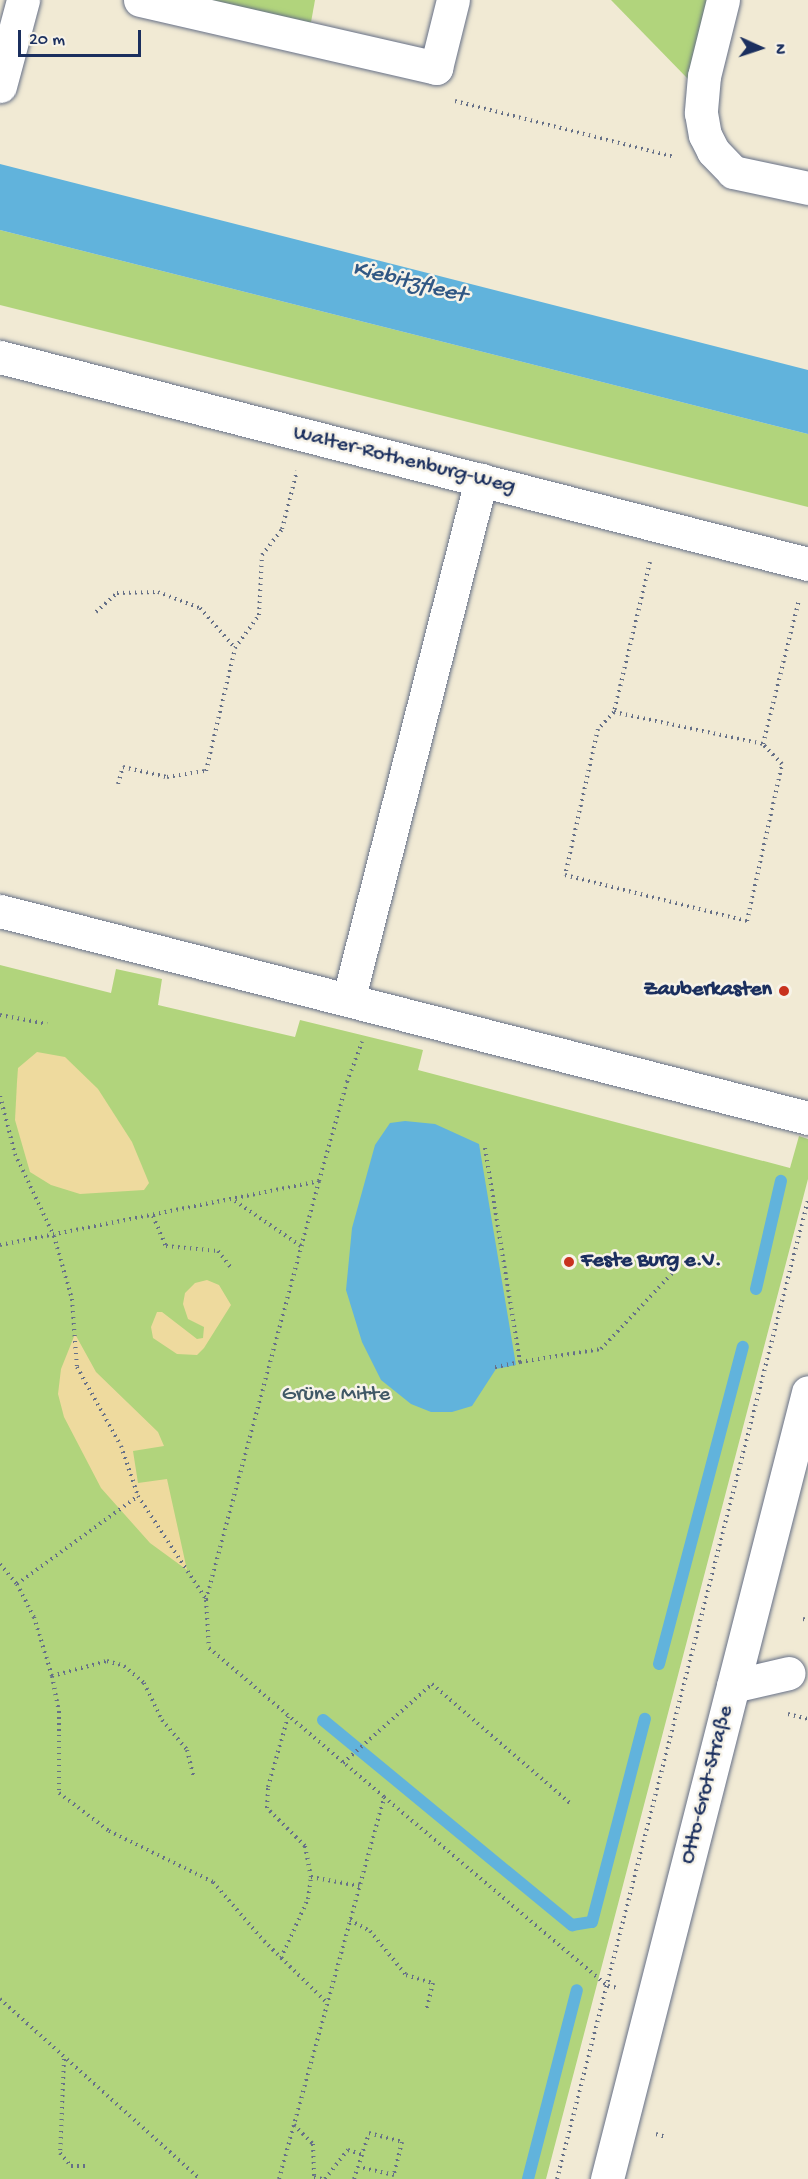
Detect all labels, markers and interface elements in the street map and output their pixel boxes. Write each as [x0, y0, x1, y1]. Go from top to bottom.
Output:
scale bar [21, 18, 144, 56]
north arrow [730, 18, 790, 78]
text: 20 m [29, 30, 65, 51]
text: N [769, 43, 788, 55]
water label: Kiebitzfleet [349, 255, 469, 311]
street label: Walter-Rothenburg-Weg [290, 421, 518, 501]
place label: Zauberkasten [644, 978, 772, 1004]
marker: Zauberkasten [777, 984, 791, 998]
place label: Feste Burg e.V. [581, 1249, 722, 1275]
marker: Feste Burg e.V. [562, 1255, 576, 1269]
park label: Grüne Mitte [282, 1383, 390, 1409]
street label: Otto-Grot-Straße [676, 1703, 740, 1867]

